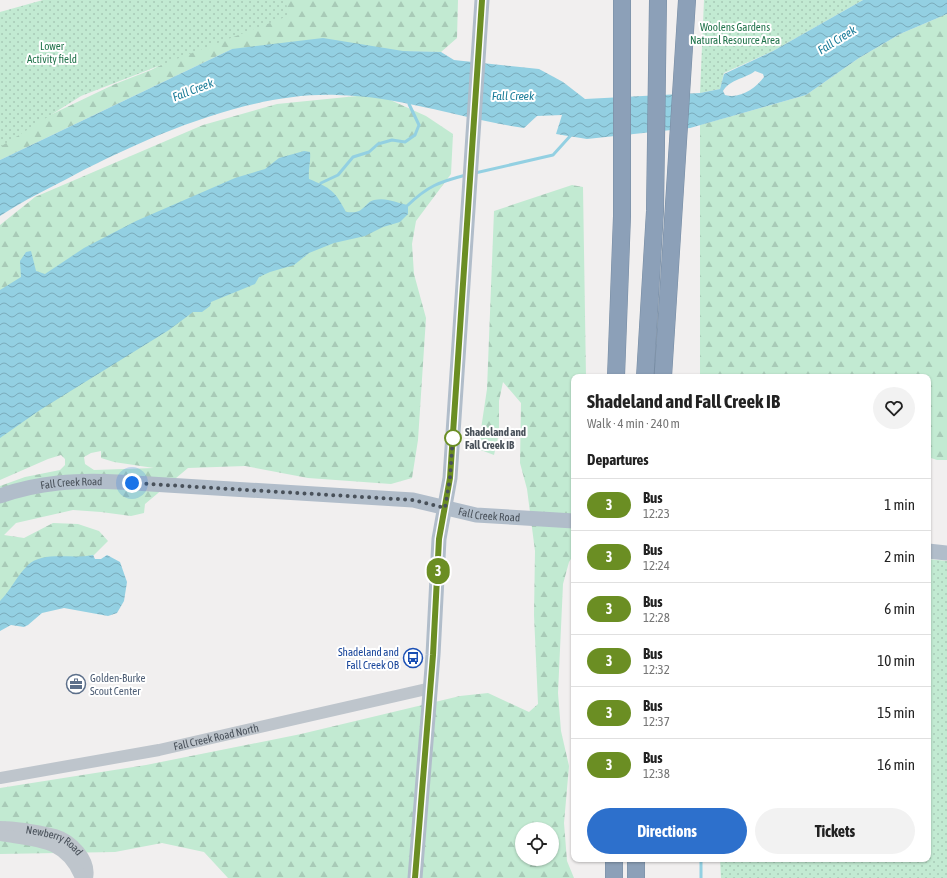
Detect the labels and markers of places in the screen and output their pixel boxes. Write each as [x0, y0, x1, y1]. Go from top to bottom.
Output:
place label: Shadeland and Fall Creek IB [465, 426, 526, 451]
marker: Shadeland and Fall Creek IB [444, 429, 462, 447]
place label: Shadeland and Fall Creek OB [338, 646, 400, 671]
bus stop icon: Shadeland and Fall Creek OB [402, 647, 424, 669]
place label: Golden-Burke Scout Center [90, 672, 145, 697]
office icon: Golden-Burke Scout Center [65, 673, 87, 695]

